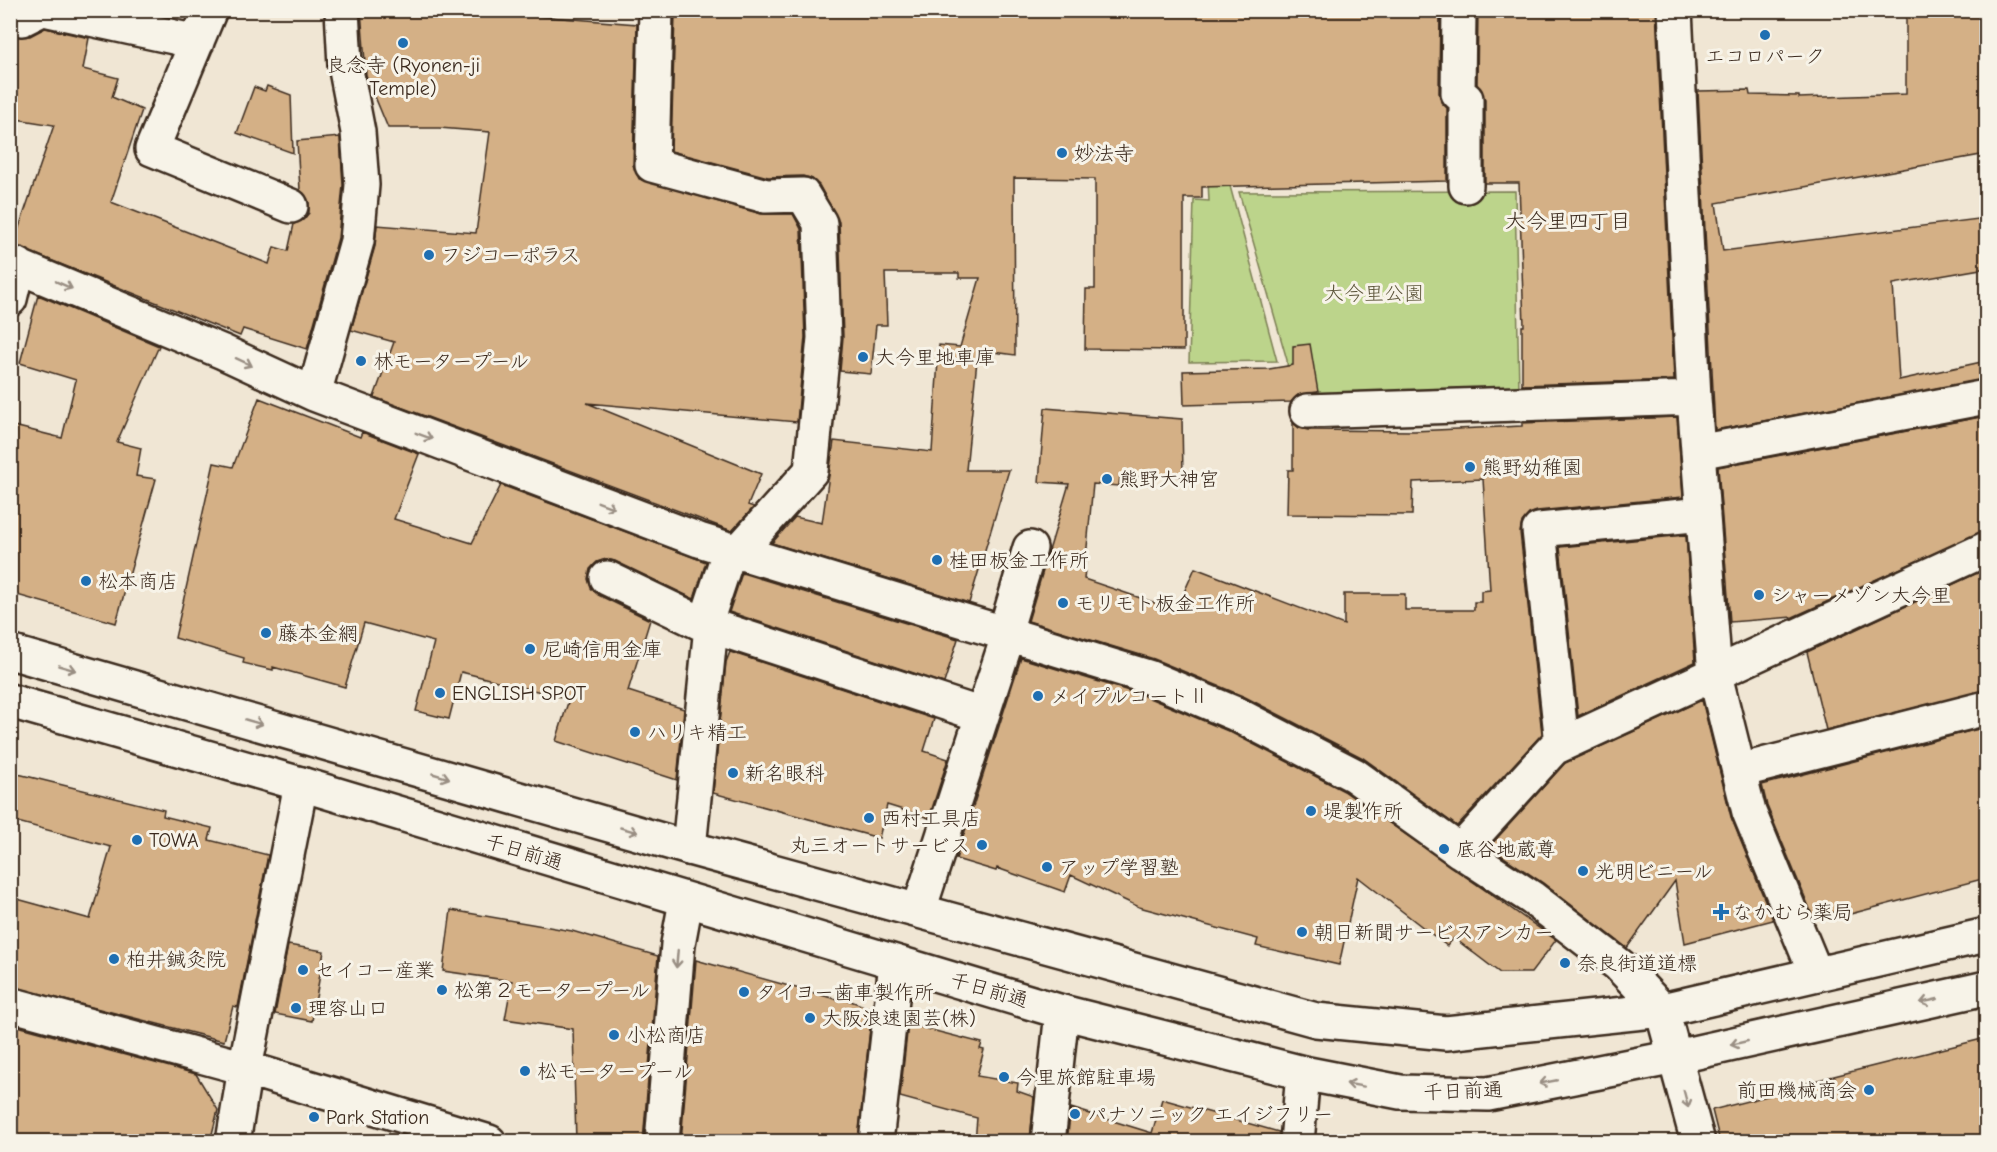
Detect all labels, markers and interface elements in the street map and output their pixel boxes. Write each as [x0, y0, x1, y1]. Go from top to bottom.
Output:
marker: エコロパーク [1758, 28, 1772, 42]
marker: 良念寺 (Ryonen-ji Temple) [396, 36, 410, 50]
place label: エコロパーク [1705, 45, 1825, 68]
place label: 良念寺 (Ryonen-ji Temple) [326, 54, 480, 100]
place label: 妙法寺 [1074, 142, 1134, 165]
marker: 妙法寺 [1055, 146, 1069, 160]
district label: 大今里四丁目 [1505, 209, 1631, 233]
place label: フジコーポラス [441, 244, 580, 267]
marker: フジコーポラス [422, 248, 436, 262]
one-way arrow [55, 280, 73, 291]
park label: 大今里公園 [1324, 282, 1424, 305]
place label: 大今里地車庫 [875, 346, 995, 369]
place label: 林モータープール [373, 350, 529, 373]
marker: 大今里地車庫 [856, 350, 870, 364]
marker: 林モータープール [354, 354, 368, 368]
one-way arrow [234, 356, 252, 368]
one-way arrow [414, 431, 433, 442]
place label: 熊野幼稚園 [1482, 456, 1582, 479]
marker: 熊野幼稚園 [1463, 460, 1477, 474]
place label: 熊野大神宮 [1119, 468, 1219, 491]
marker: 熊野大神宮 [1100, 472, 1114, 486]
one-way arrow [597, 500, 615, 511]
place label: 桂田板金工作所 [949, 549, 1089, 572]
marker: 桂田板金工作所 [930, 553, 944, 567]
place label: 松本商店 [98, 570, 178, 593]
marker: 松本商店 [79, 574, 93, 588]
place label: シャーメゾン大今里 [1771, 584, 1951, 607]
marker: シャーメゾン大今里 [1752, 588, 1766, 602]
place label: モリモト板金工作所 [1075, 592, 1255, 615]
marker: モリモト板金工作所 [1056, 596, 1070, 610]
place label: 藤本金網 [278, 622, 358, 645]
marker: 藤本金網 [259, 626, 273, 640]
place label: 尼崎信用金庫 [542, 638, 662, 661]
marker: 尼崎信用金庫 [523, 642, 537, 656]
one-way arrow [57, 663, 76, 674]
place label: ENGLISH SPOT [452, 682, 587, 705]
place label: メイプルコートⅡ [1050, 685, 1209, 708]
marker: ENGLISH SPOT [433, 686, 447, 700]
marker: メイプルコートⅡ [1031, 689, 1045, 703]
one-way arrow [244, 717, 263, 728]
place label: ハリキ精工 [647, 721, 747, 744]
marker: ハリキ精工 [628, 725, 642, 739]
place label: 新名眼科 [745, 762, 825, 785]
marker: 新名眼科 [726, 766, 740, 780]
one-way arrow [432, 771, 451, 782]
place label: 堤製作所 [1323, 800, 1403, 823]
marker: 堤製作所 [1304, 804, 1318, 818]
place label: 西村工具店 [881, 807, 981, 830]
marker: 西村工具店 [862, 811, 876, 825]
one-way arrow [619, 825, 638, 836]
place label: TOWA [149, 829, 199, 852]
street label: 千日前通 [482, 829, 566, 875]
marker: TOWA [130, 833, 144, 847]
place label: 丸三オートサービス [790, 834, 970, 857]
marker: 丸三オートサービス [975, 838, 989, 852]
place label: 底谷地蔵尊 [1456, 838, 1556, 861]
marker: 底谷地蔵尊 [1437, 842, 1451, 856]
place label: アップ学習塾 [1059, 856, 1179, 879]
marker: アップ学習塾 [1040, 860, 1054, 874]
place label: 光明ビニール [1595, 860, 1713, 883]
marker: 光明ビニール [1576, 864, 1590, 878]
place label: なかむら薬局 [1733, 901, 1853, 924]
marker: なかむら薬局 [1714, 905, 1728, 919]
place label: 朝日新聞サービスアンカー [1314, 921, 1554, 944]
marker: 朝日新聞サービスアンカー [1295, 925, 1309, 939]
place label: 柏井鍼灸院 [126, 948, 226, 971]
one-way arrow [671, 948, 682, 968]
marker: 柏井鍼灸院 [107, 952, 121, 966]
place label: 奈良街道道標 [1577, 952, 1697, 975]
marker: 奈良街道道標 [1558, 956, 1572, 970]
place label: セイコー産業 [315, 959, 435, 982]
marker: セイコー産業 [296, 963, 310, 977]
street label: 千日前通 [947, 968, 1031, 1012]
place label: 松第２モータープール [454, 979, 650, 1002]
place label: タイヨー歯車製作所 [756, 981, 934, 1004]
marker: 松第２モータープール [435, 983, 449, 997]
marker: タイヨー歯車製作所 [737, 985, 751, 999]
one-way arrow [1920, 995, 1939, 1007]
place label: 理容山口 [308, 997, 388, 1020]
marker: 理容山口 [289, 1001, 303, 1015]
place label: 大阪浪速園芸(株) [822, 1007, 976, 1030]
marker: 大阪浪速園芸(株) [803, 1011, 817, 1025]
place label: 小松商店 [626, 1024, 706, 1047]
marker: 小松商店 [607, 1028, 621, 1042]
one-way arrow [1730, 1038, 1749, 1049]
place label: 松モータープール [537, 1060, 693, 1083]
marker: 松モータープール [518, 1064, 532, 1078]
place label: 今里旅館駐車場 [1016, 1066, 1156, 1089]
marker: 今里旅館駐車場 [997, 1070, 1011, 1084]
one-way arrow [1539, 1077, 1558, 1088]
street label: 千日前通 [1423, 1078, 1503, 1104]
one-way arrow [1345, 1079, 1365, 1090]
place label: 前田機械商会 [1737, 1079, 1857, 1102]
marker: 前田機械商会 [1862, 1083, 1876, 1097]
one-way arrow [1681, 1089, 1693, 1108]
place label: パナソニック エイジフリー [1087, 1103, 1333, 1126]
place label: Park Station [326, 1106, 429, 1129]
marker: パナソニック エイジフリー [1068, 1107, 1082, 1121]
marker: Park Station [307, 1110, 321, 1124]

